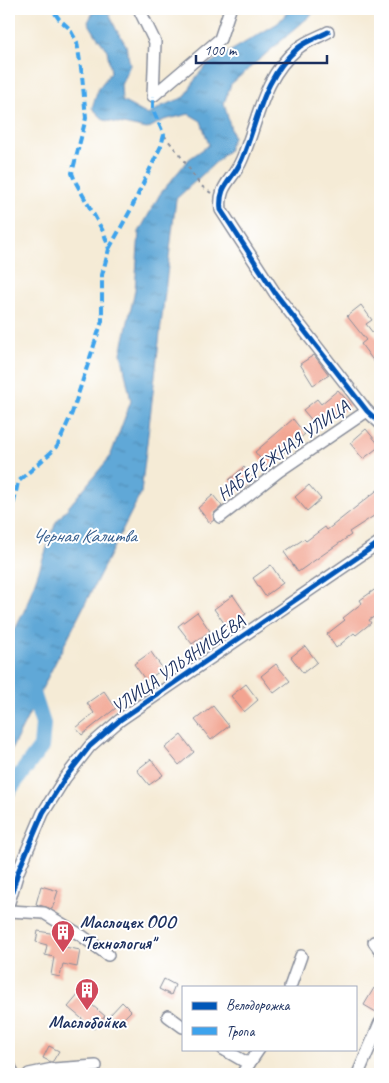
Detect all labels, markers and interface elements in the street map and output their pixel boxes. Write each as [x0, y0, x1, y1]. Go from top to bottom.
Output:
scale bar [196, 32, 328, 64]
text: 100 m [204, 41, 238, 60]
street label: НАБЕРЕЖНАЯ УЛИЦА [213, 394, 354, 505]
water label: Черная Калитва [32, 524, 139, 548]
street label: УЛИЦА УЛЬЯНИЩЕВА [107, 609, 250, 718]
place label: Маслоцех ООО "Технология" [80, 911, 178, 954]
building icon: Маслоцех ООО "Технология" [50, 919, 76, 953]
building icon: Маслобойка [74, 977, 100, 1011]
legend [182, 986, 356, 1050]
text: Велодорожка [226, 996, 290, 1015]
place label: Маслобойка [48, 1011, 128, 1033]
text: Тропа [226, 1022, 255, 1041]

